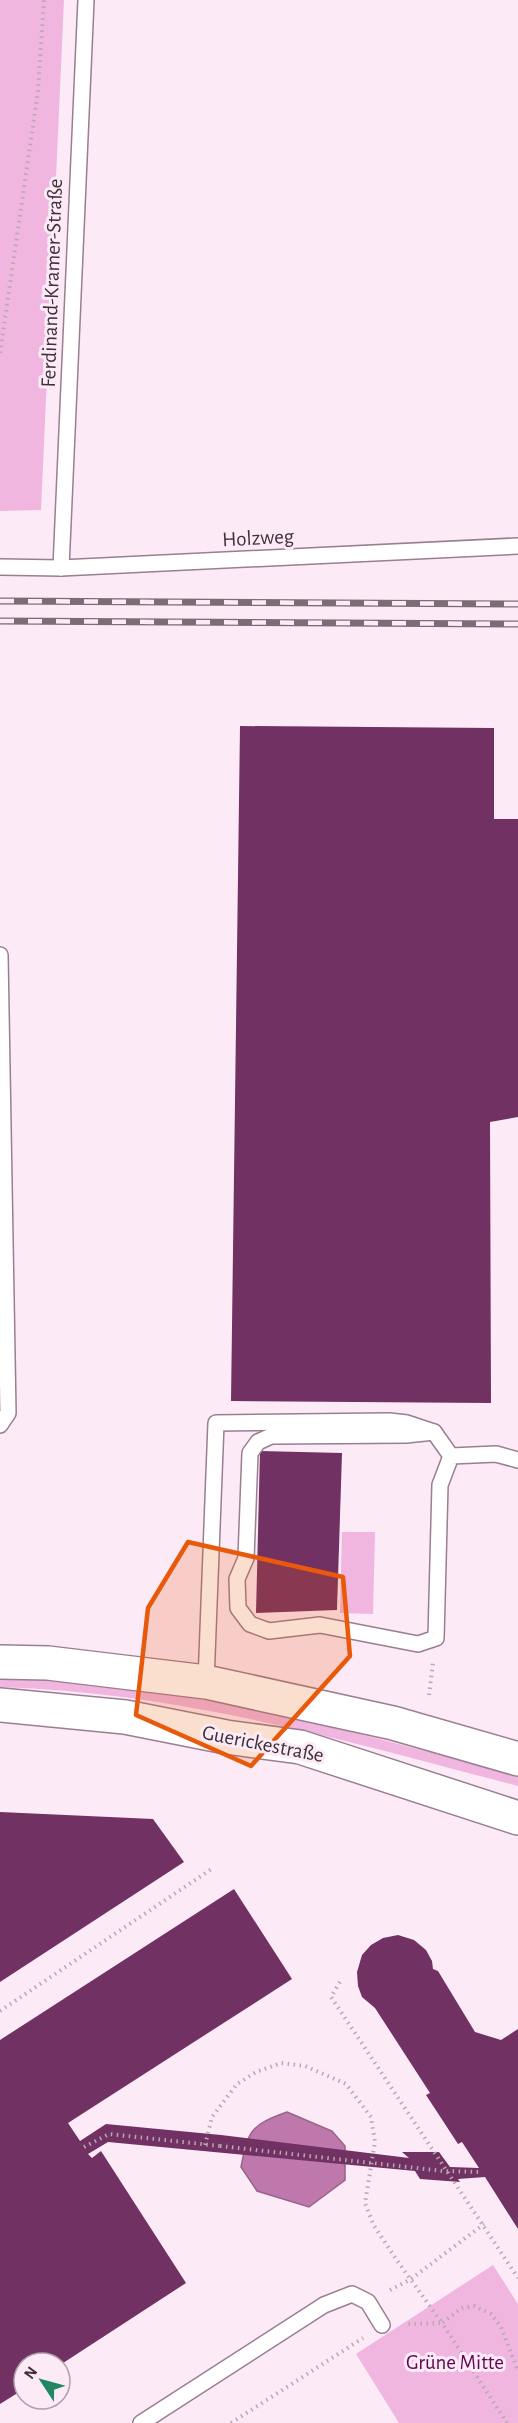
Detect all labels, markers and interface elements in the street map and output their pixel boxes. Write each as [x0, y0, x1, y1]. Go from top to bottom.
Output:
street label: Ferdinand-Kramer-Straße [38, 178, 66, 388]
street label: Holzweg [222, 526, 295, 550]
street label: Guerickestraße [200, 1722, 326, 1766]
north arrow [12, 2351, 72, 2411]
park label: Grüne Mitte [406, 2352, 504, 2373]
text: N [21, 2364, 40, 2382]

